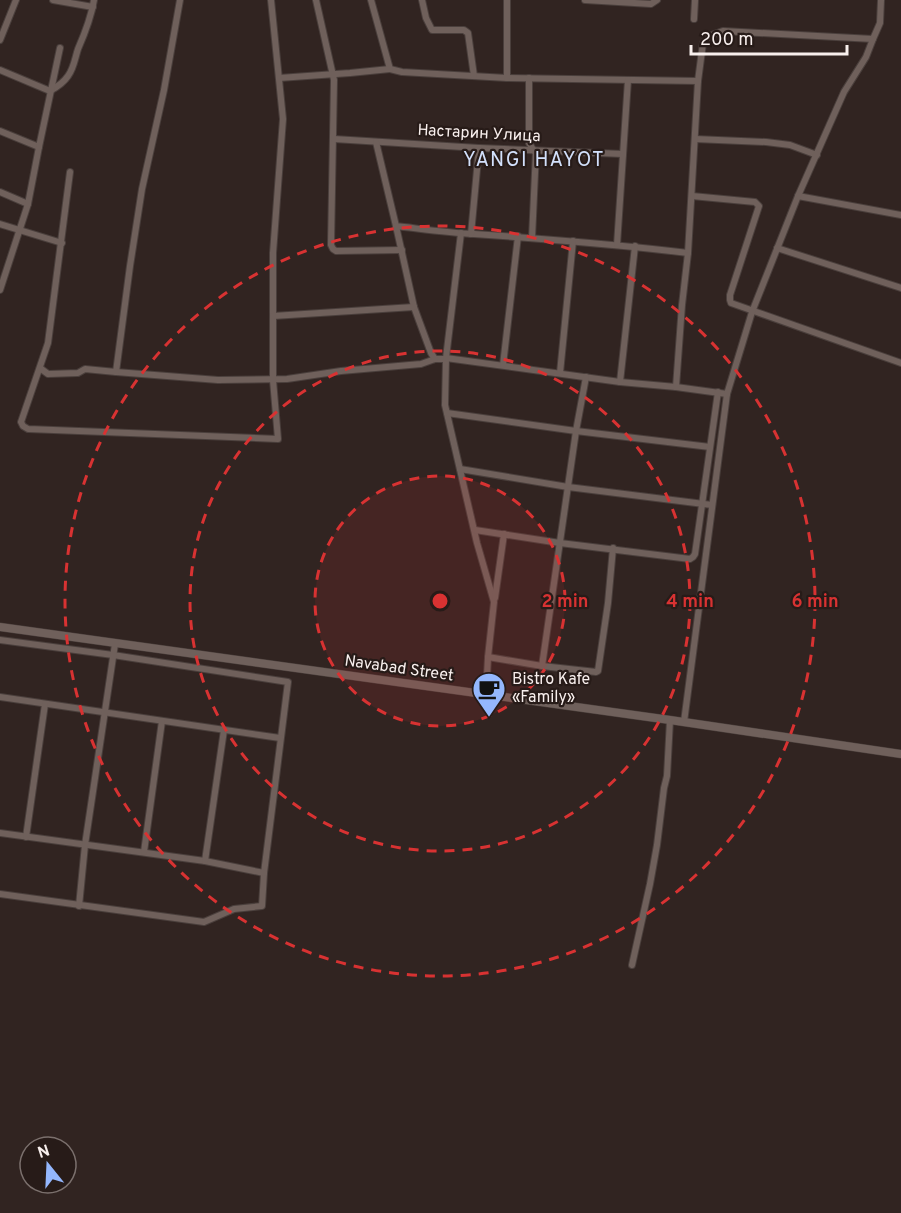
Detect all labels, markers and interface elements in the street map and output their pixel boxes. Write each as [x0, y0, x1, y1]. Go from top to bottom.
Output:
scale bar [691, 18, 847, 56]
text: 200 m [700, 29, 753, 52]
street label: Настарин Улица [417, 121, 541, 147]
district label: YANGI HAYOT [463, 148, 605, 174]
centre of rings [430, 591, 450, 611]
text: 2 min [541, 591, 589, 614]
text: 4 min [666, 591, 714, 614]
text: 6 min [791, 591, 839, 614]
street label: Navabad Street [343, 651, 455, 687]
place label: Bistro Kafe «Family» [512, 670, 590, 708]
cafe icon: Bistro Kafe «Family» [471, 671, 507, 718]
north arrow [18, 1135, 78, 1195]
text: N [35, 1141, 53, 1164]

